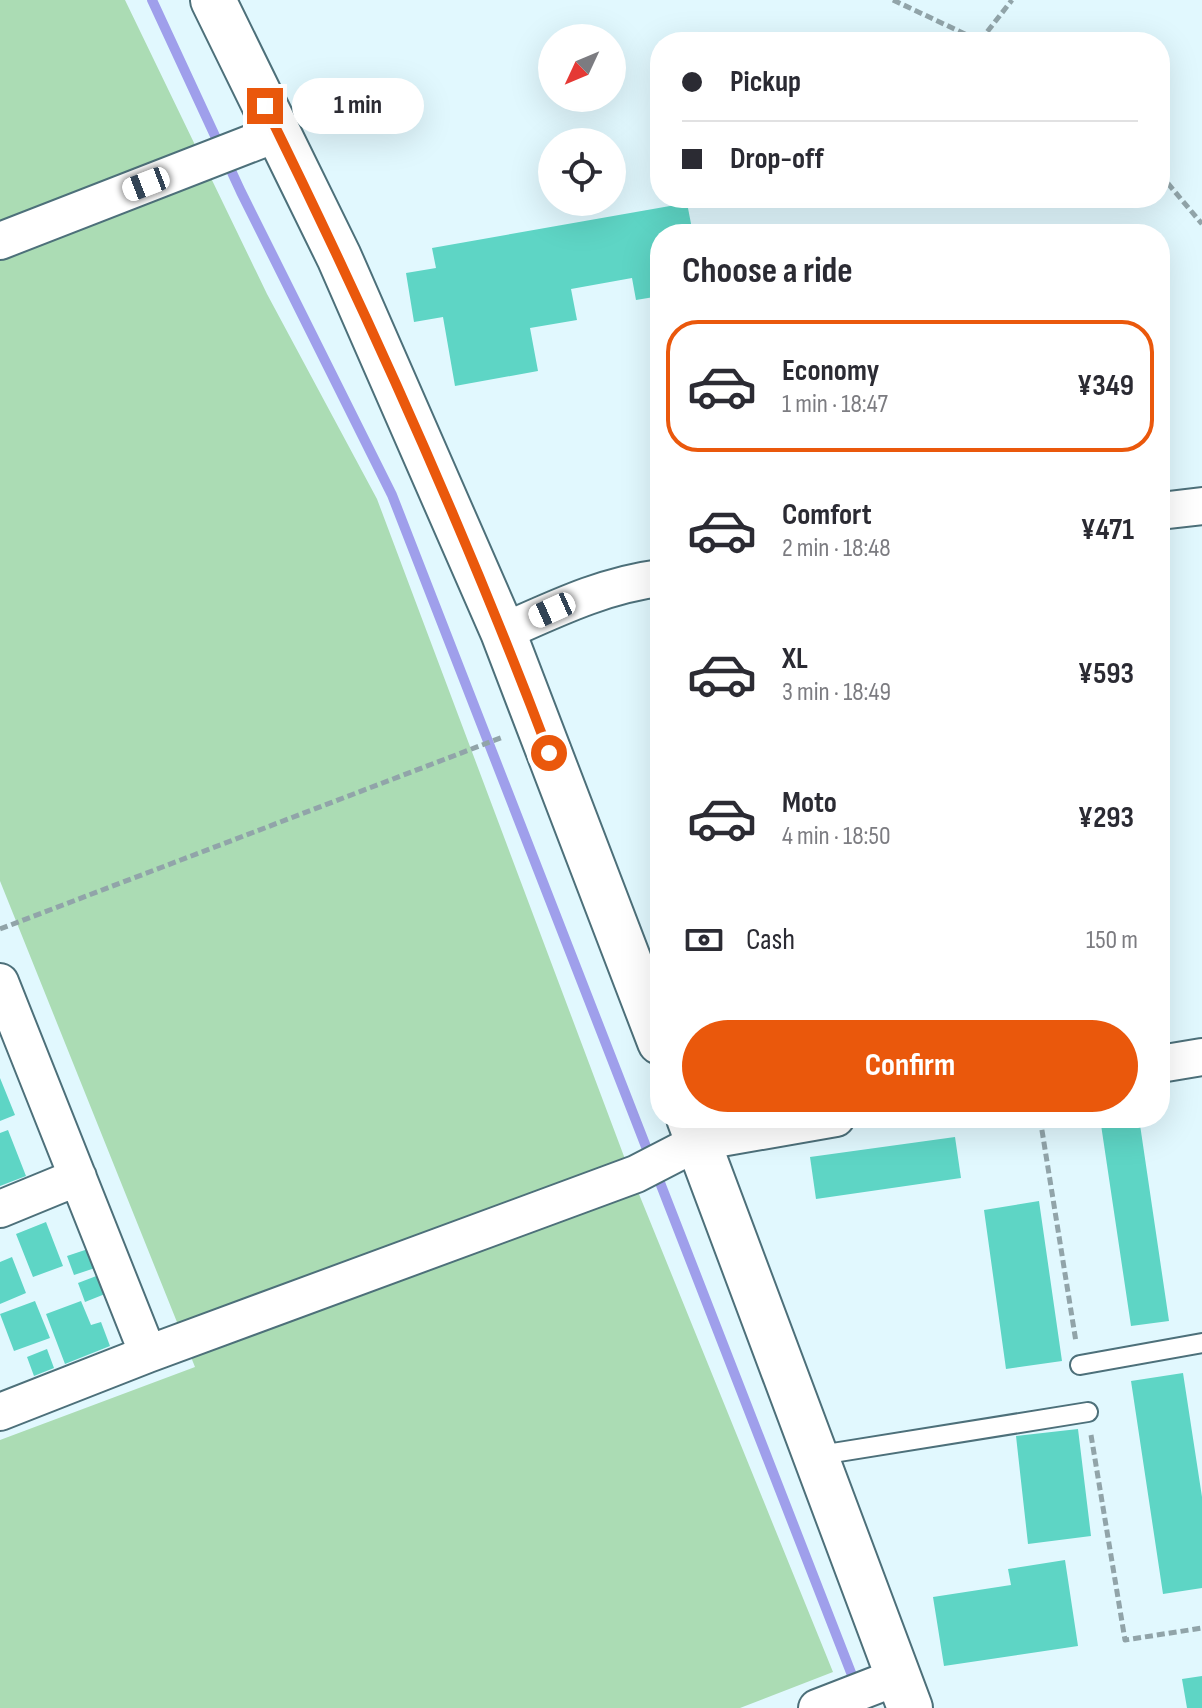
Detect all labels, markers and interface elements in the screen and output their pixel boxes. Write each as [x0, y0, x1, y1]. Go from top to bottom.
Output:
north arrow [538, 24, 626, 112]
map controls [538, 24, 626, 216]
text: Pickup [730, 64, 801, 100]
callout: 1 min [293, 78, 425, 134]
route end [247, 88, 283, 124]
text: 1 min [334, 90, 382, 121]
button: locate [538, 128, 626, 216]
text: Drop-off [730, 141, 824, 177]
car [119, 164, 173, 204]
text: Choose a ride [682, 250, 853, 293]
icon: car [686, 350, 758, 422]
text: Economy [782, 353, 879, 389]
text: ¥349 [1077, 368, 1134, 404]
text: 1 min · 18:47 [782, 389, 888, 420]
icon: car [686, 494, 758, 566]
text: Comfort [782, 497, 872, 533]
text: ¥471 [1081, 512, 1134, 548]
text: 2 min · 18:48 [782, 533, 891, 564]
car [525, 589, 579, 631]
icon: car [686, 638, 758, 710]
text: XL [782, 641, 808, 677]
text: ¥593 [1078, 656, 1134, 692]
text: 3 min · 18:49 [782, 677, 891, 708]
route start [531, 735, 567, 771]
icon: car [686, 782, 758, 854]
text: Moto [782, 785, 837, 821]
text: ¥293 [1078, 800, 1134, 836]
text: 4 min · 18:50 [782, 821, 891, 852]
icon: cash [682, 918, 726, 962]
text: Cash [746, 922, 795, 958]
text: 150 m [1086, 925, 1138, 956]
button: Confirm [682, 1020, 1138, 1112]

